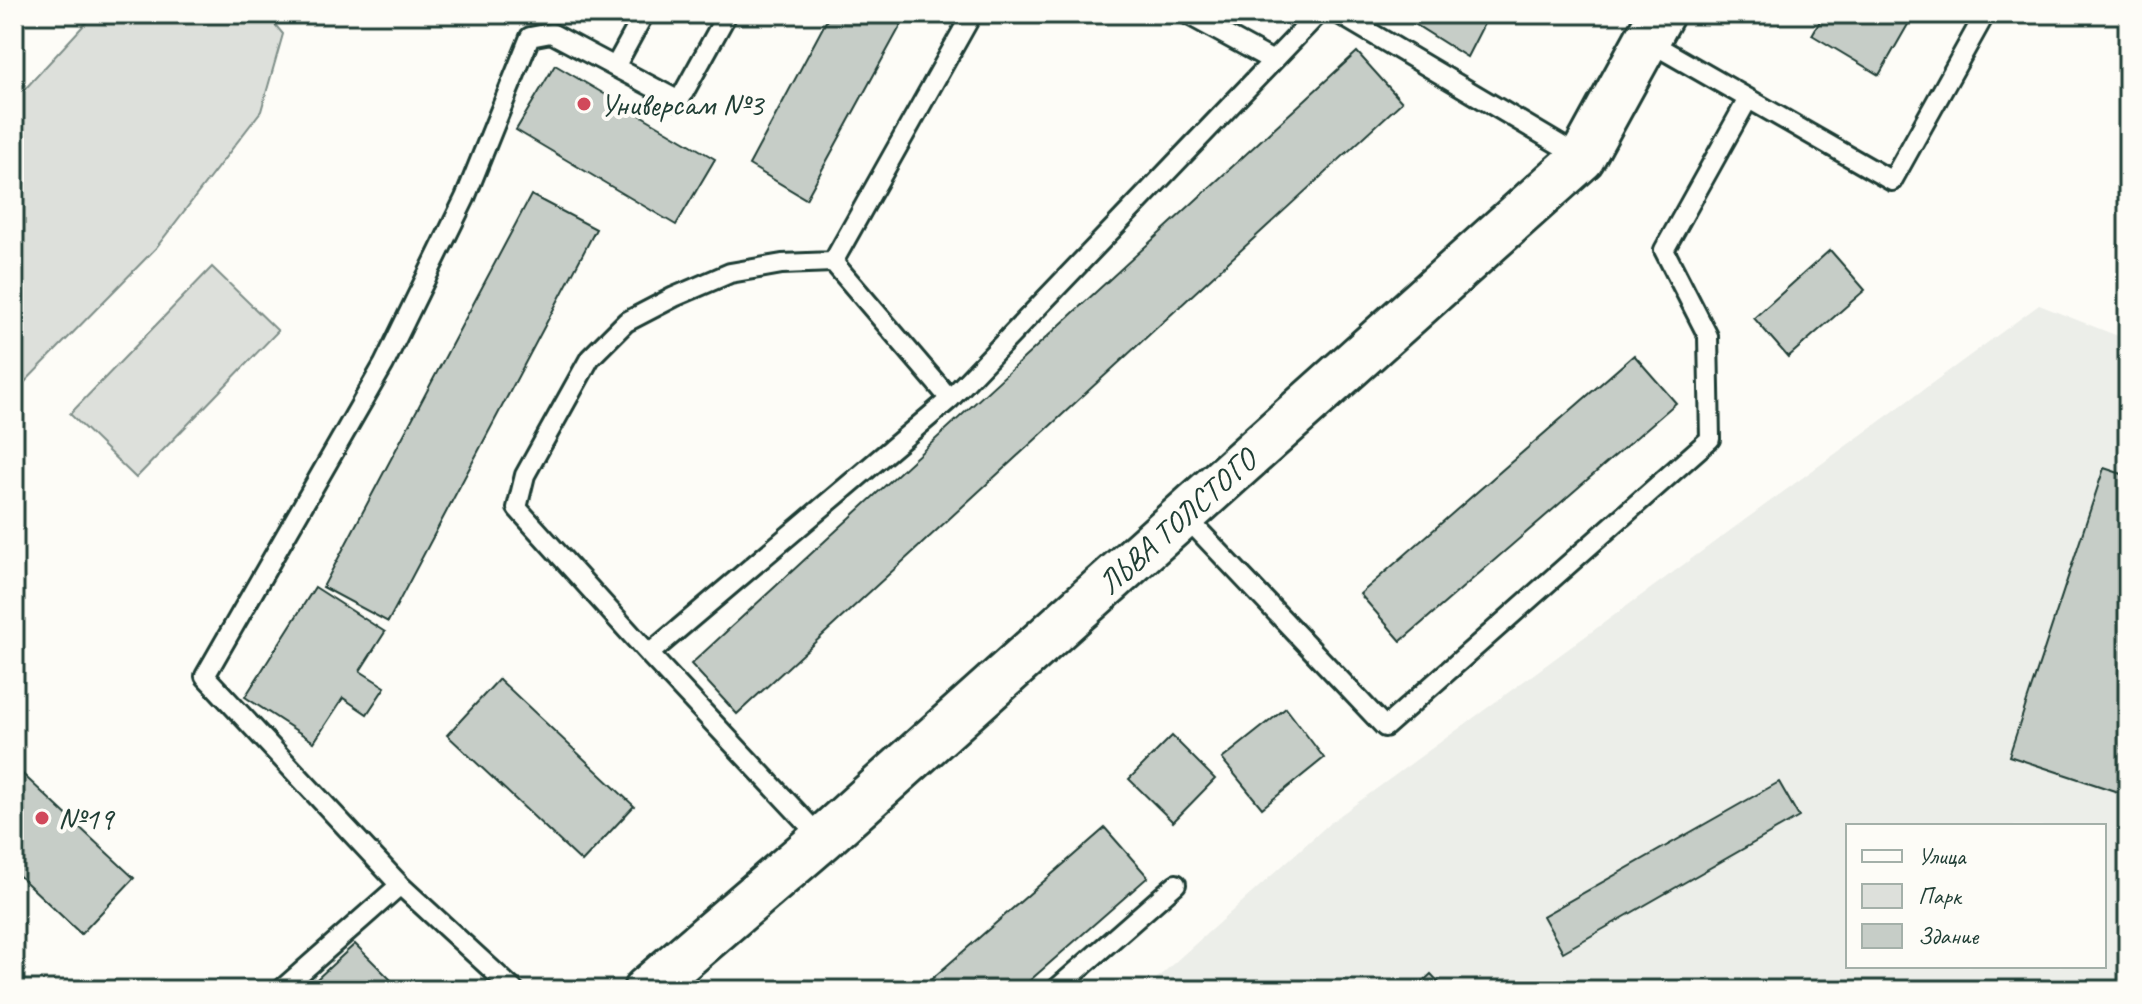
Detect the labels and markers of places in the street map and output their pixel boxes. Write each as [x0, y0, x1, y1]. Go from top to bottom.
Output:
place label: Универсам №3 [600, 84, 766, 125]
marker: Универсам №3 [575, 95, 593, 113]
place label: №19 [58, 798, 116, 839]
marker: №19 [33, 809, 51, 827]

